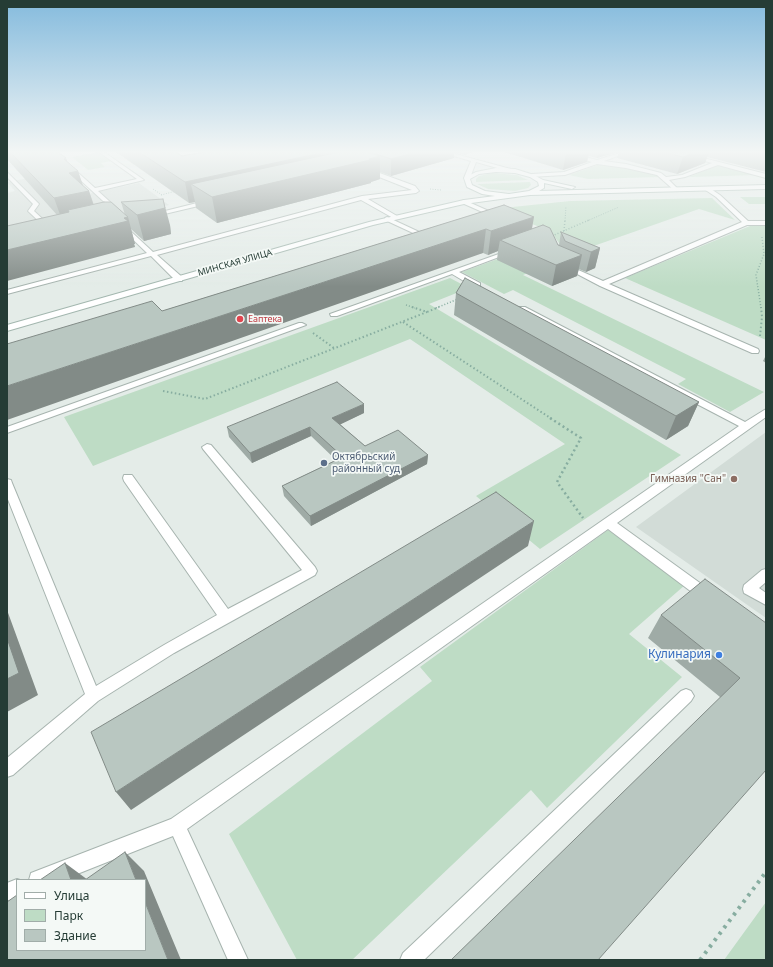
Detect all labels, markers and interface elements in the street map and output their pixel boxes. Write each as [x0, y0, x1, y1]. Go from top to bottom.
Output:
street label: МИНСКАЯ УЛИЦА [196, 247, 274, 279]
marker: Еаптека [235, 314, 245, 324]
place label: Еаптека [248, 314, 282, 324]
place label: Октябрьский районный суд [332, 451, 400, 474]
marker: Октябрьский районный суд [319, 458, 329, 468]
place label: Гимназия "Сан" [650, 473, 726, 485]
marker: Гимназия "Сан" [729, 474, 739, 484]
place label: Кулинария [648, 648, 711, 662]
marker: Кулинария [714, 650, 724, 660]
legend [16, 879, 146, 951]
text: Улица [54, 887, 89, 904]
text: Парк [54, 907, 83, 924]
text: Здание [54, 927, 96, 944]

